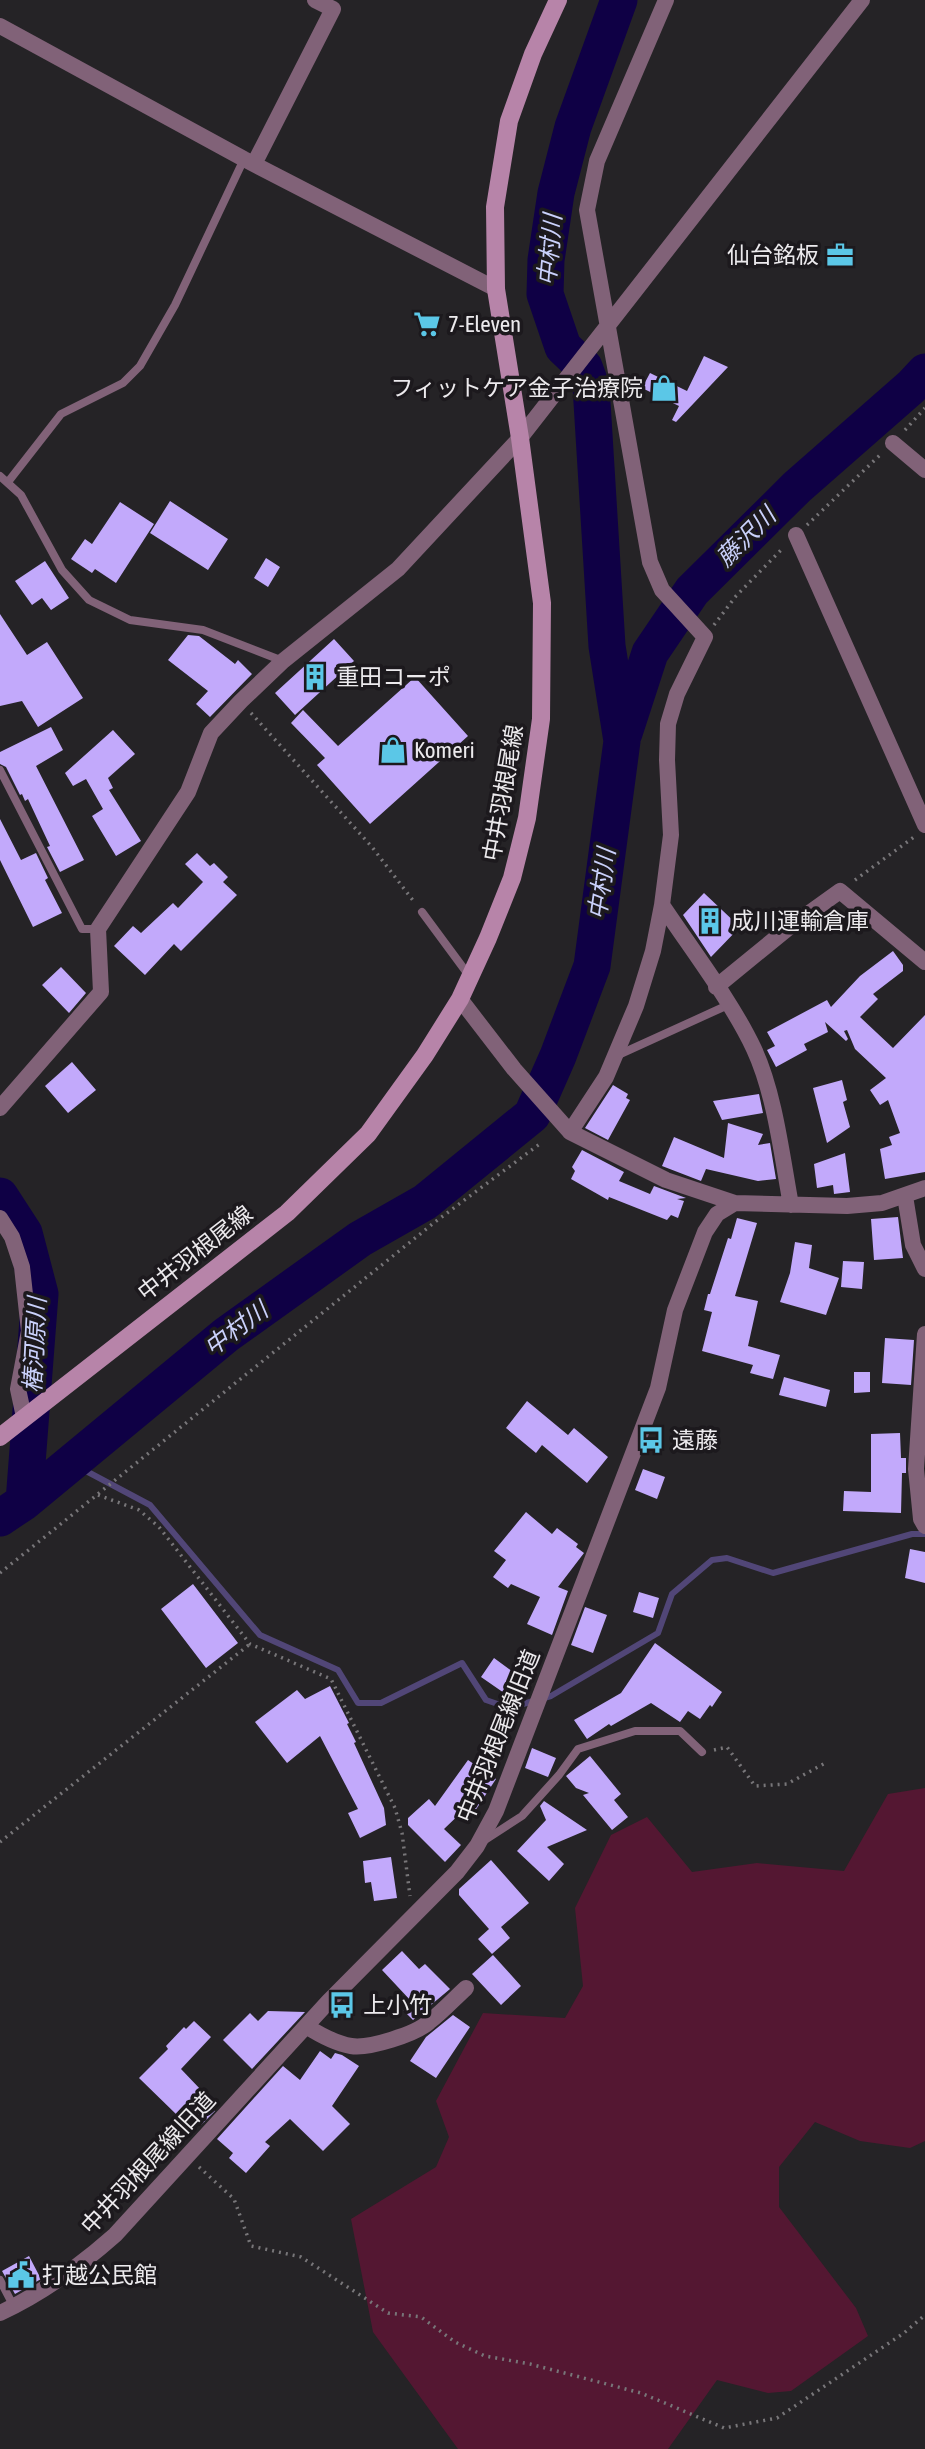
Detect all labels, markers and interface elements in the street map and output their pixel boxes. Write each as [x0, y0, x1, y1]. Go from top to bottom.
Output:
water label: 中村川 [533, 210, 566, 287]
office icon: 仙台銘板 [825, 240, 855, 270]
place label: 仙台銘板 [727, 242, 819, 268]
supermarket icon: 7-Eleven [412, 309, 442, 339]
place label: 7-Eleven [448, 311, 521, 337]
shop icon: フィットケア金子治療院 [649, 373, 679, 403]
place label: フィットケア金子治療院 [390, 375, 643, 401]
water label: 藤沢川 [711, 500, 783, 572]
building icon: 重田コーポ [300, 662, 330, 692]
place label: 重田コーポ [336, 664, 451, 690]
street label: 中井羽根尾線 [478, 723, 528, 863]
shop icon: Komeri [378, 735, 408, 765]
place label: Komeri [414, 737, 475, 763]
water label: 中村川 [583, 843, 620, 921]
building icon: 成川運輸倉庫 [695, 906, 725, 936]
place label: 成川運輸倉庫 [731, 908, 869, 934]
street label: 中井羽根尾線 [133, 1200, 257, 1306]
water label: 椿河原川 [19, 1293, 51, 1394]
water label: 中村川 [199, 1294, 275, 1361]
bus stop icon: 遠藤 [636, 1425, 666, 1455]
place label: 遠藤 [672, 1427, 718, 1453]
street label: 中井羽根尾線旧道 [451, 1646, 545, 1826]
bus stop icon: 上小竹 [327, 1990, 357, 2020]
place label: 上小竹 [363, 1992, 432, 2018]
street label: 中井羽根尾線旧道 [76, 2087, 220, 2239]
public building icon: 打越公民館 [6, 2260, 36, 2290]
place label: 打越公民館 [42, 2262, 157, 2288]

